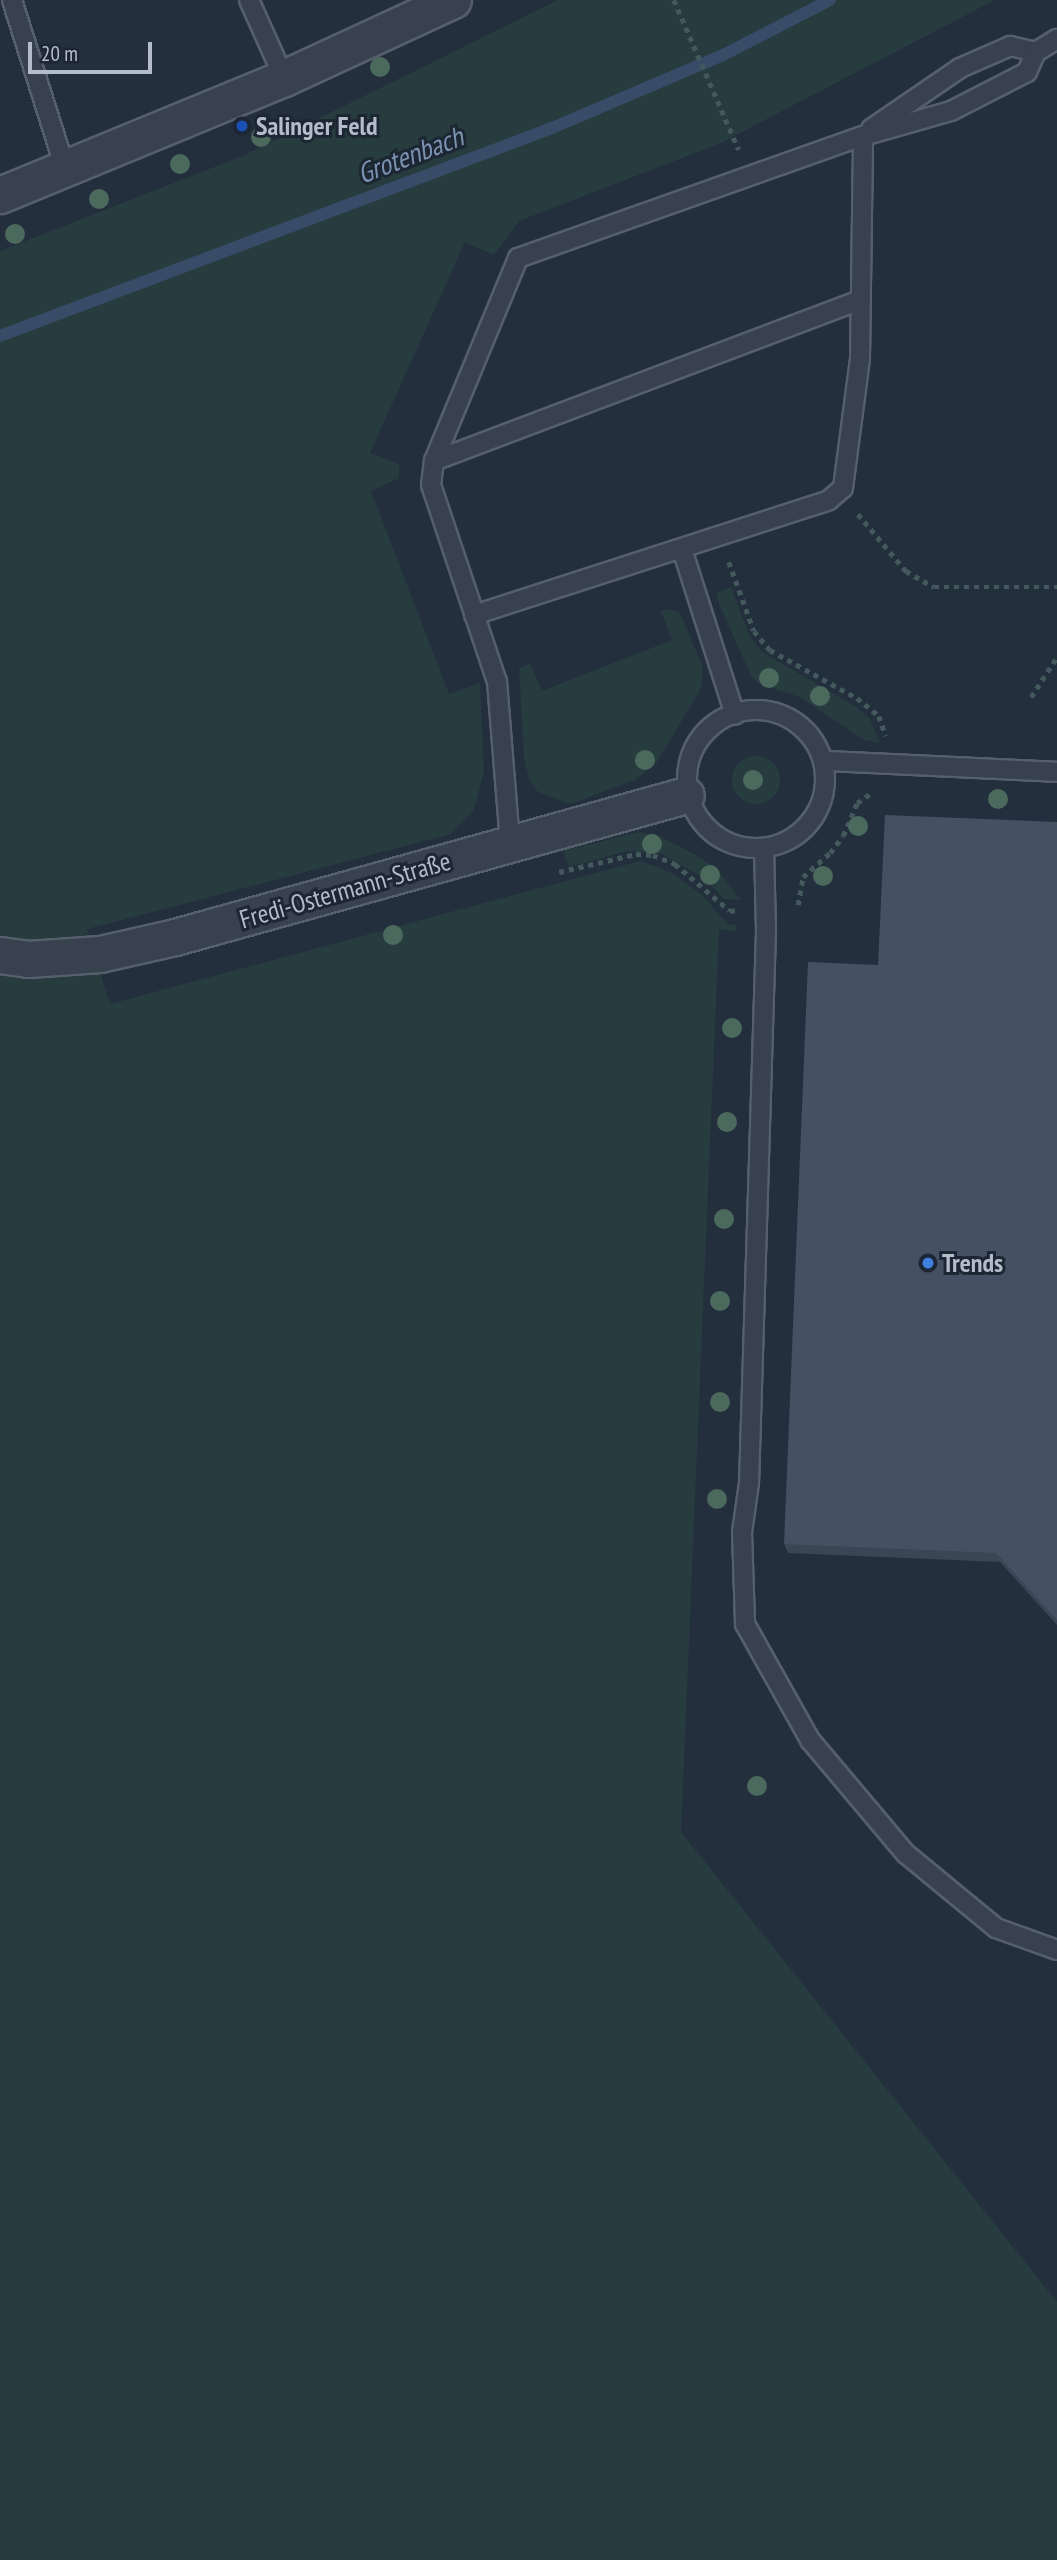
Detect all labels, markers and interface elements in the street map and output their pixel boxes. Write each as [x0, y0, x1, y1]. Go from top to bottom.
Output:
scale bar [32, 28, 156, 72]
text: 20 m [41, 40, 78, 67]
place label: Salinger Feld [256, 110, 377, 142]
marker: Salinger Feld [234, 118, 250, 134]
water label: Grotenbach [352, 120, 468, 190]
street label: Fredi-Ostermann-Straße [236, 845, 454, 935]
place label: Trends [942, 1247, 1003, 1279]
marker: Trends [920, 1255, 936, 1271]

